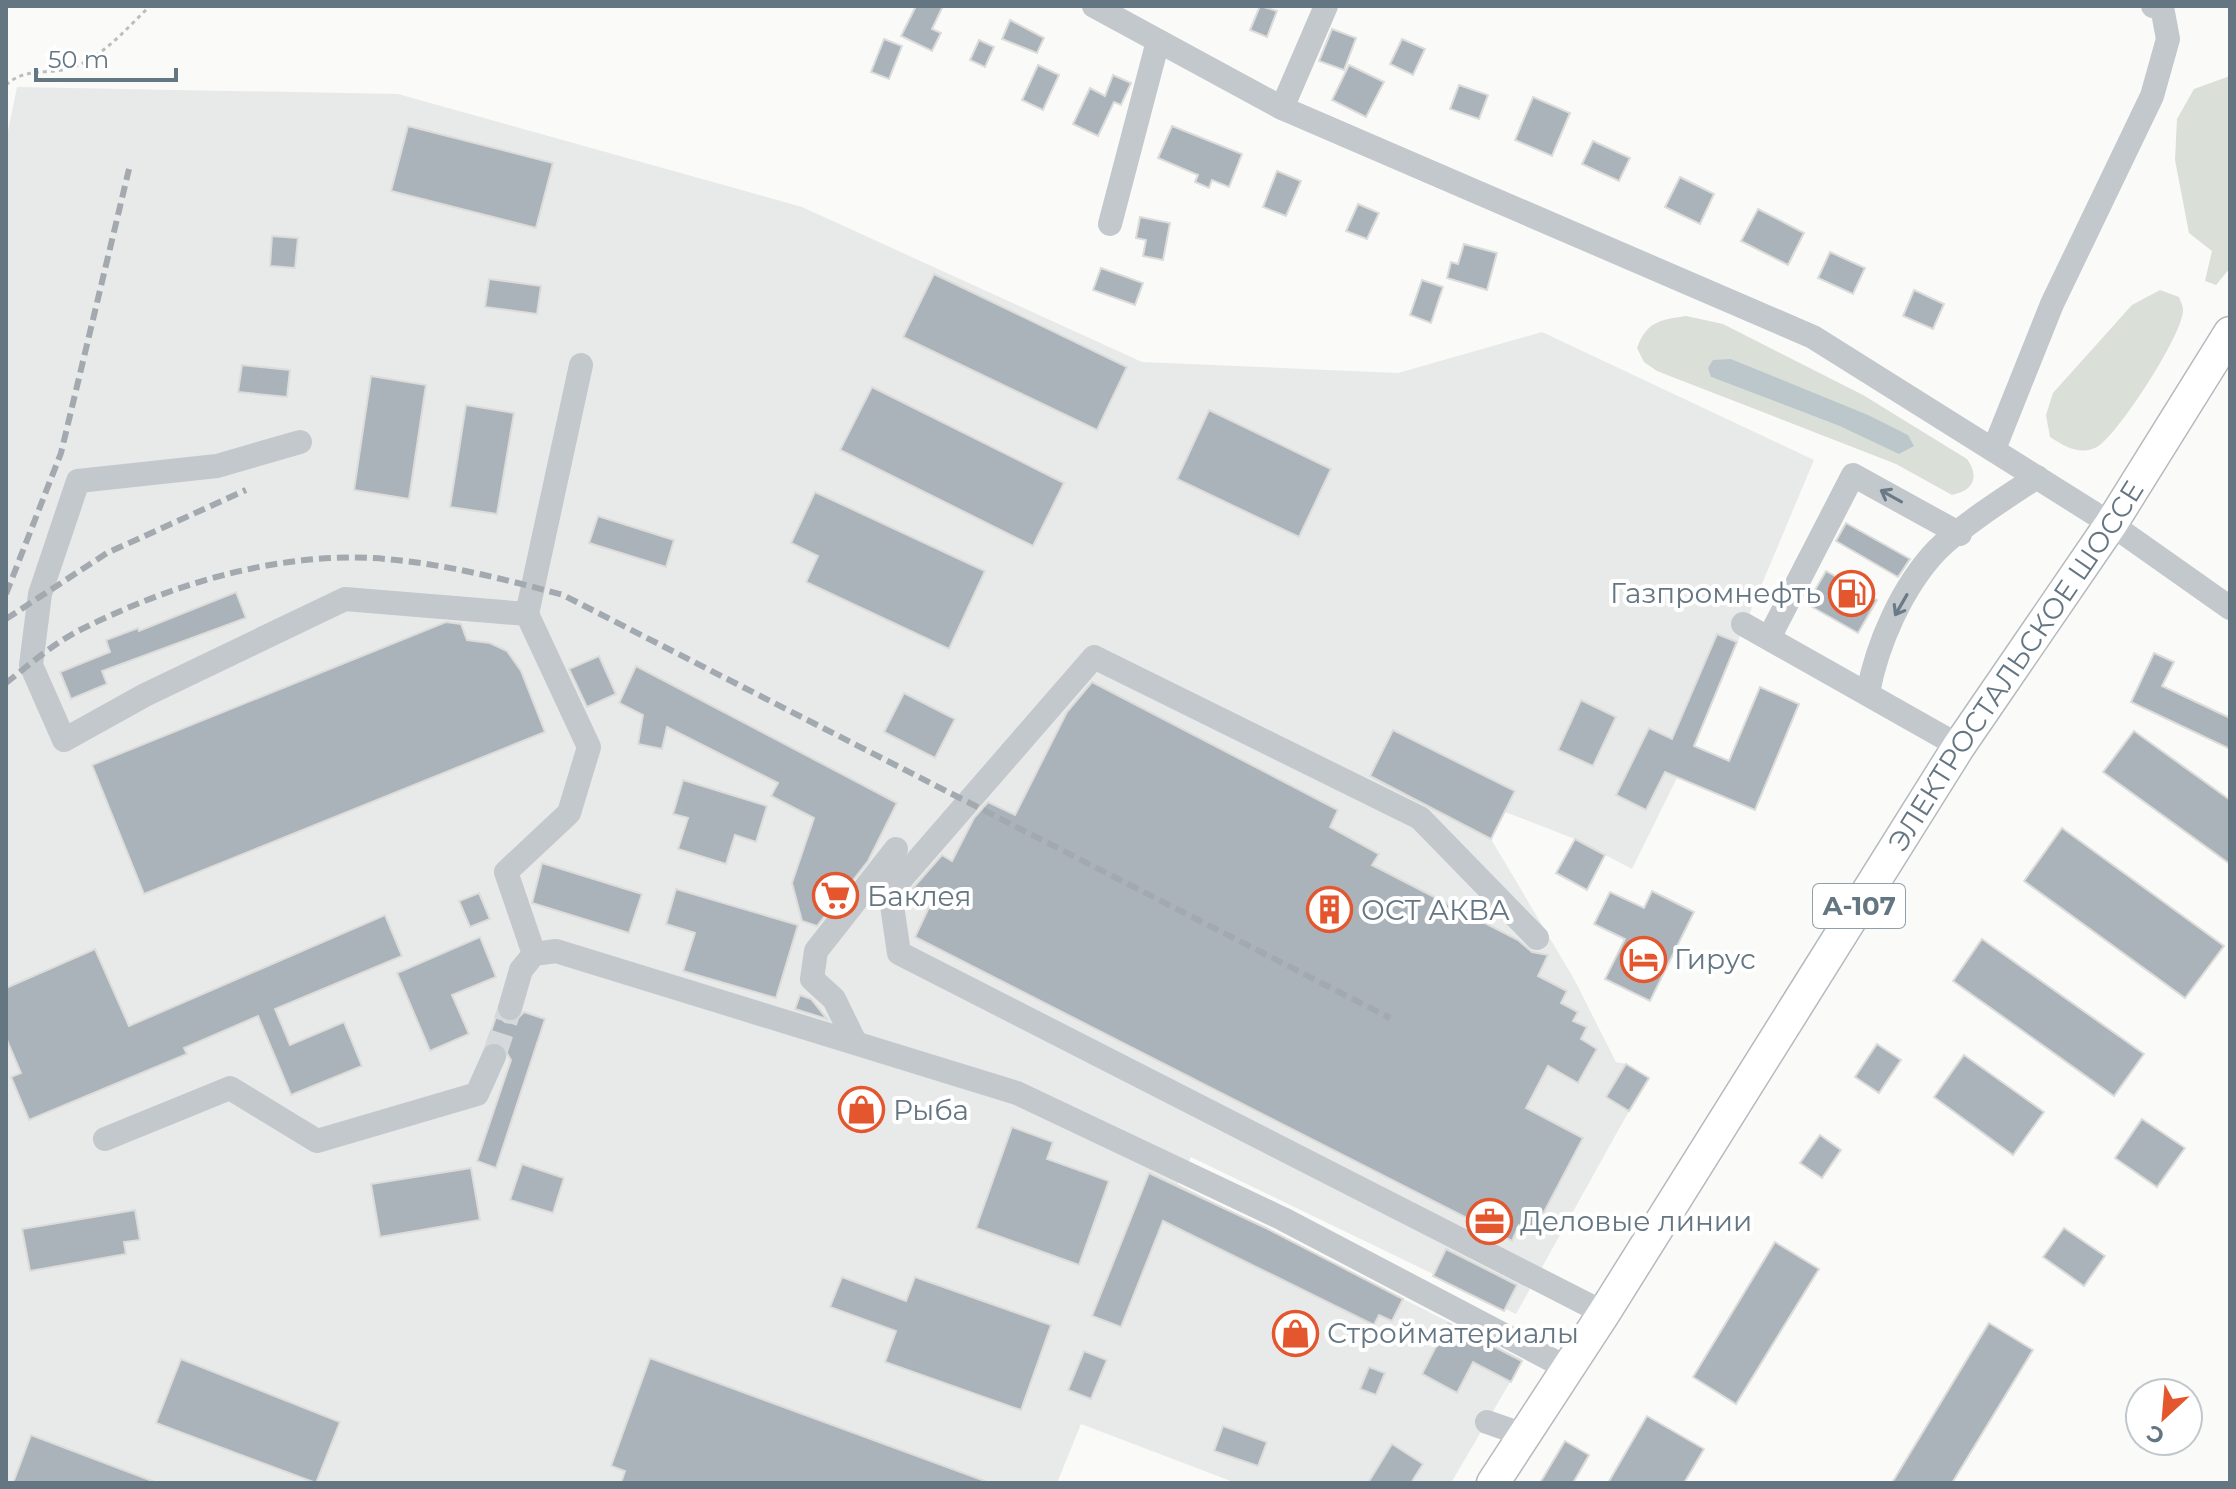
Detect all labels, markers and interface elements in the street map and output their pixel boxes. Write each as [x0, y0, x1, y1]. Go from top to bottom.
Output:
scale bar [36, 32, 176, 82]
text: 50 m [48, 45, 109, 74]
street label: ЭЛЕКТРОСТАЛЬСКОЕ ШОССЕ [1881, 475, 2151, 857]
one-way arrow [1880, 488, 1903, 504]
fuel station icon: Газпромнефть [1828, 569, 1876, 617]
place label: Газпромнефть [1610, 576, 1821, 610]
one-way arrow [1893, 593, 1909, 616]
supermarket icon: Баклея [812, 872, 860, 920]
place label: Баклея [867, 879, 971, 913]
road number: А-107 [1813, 884, 1905, 928]
building icon: ОСТ АКВА [1306, 886, 1354, 934]
place label: ОСТ АКВА [1361, 893, 1510, 927]
hotel icon: Гирус [1619, 935, 1667, 983]
place label: Гирус [1674, 942, 1756, 976]
shop icon: Рыба [838, 1086, 886, 1134]
place label: Рыба [893, 1093, 969, 1127]
office icon: Деловые линии [1465, 1197, 1513, 1245]
place label: Деловые линии [1520, 1204, 1752, 1238]
shop icon: Стройматериалы [1272, 1309, 1320, 1357]
place label: Стройматериалы [1327, 1316, 1579, 1350]
north arrow [2124, 1377, 2204, 1457]
text: С [2142, 1419, 2169, 1450]

